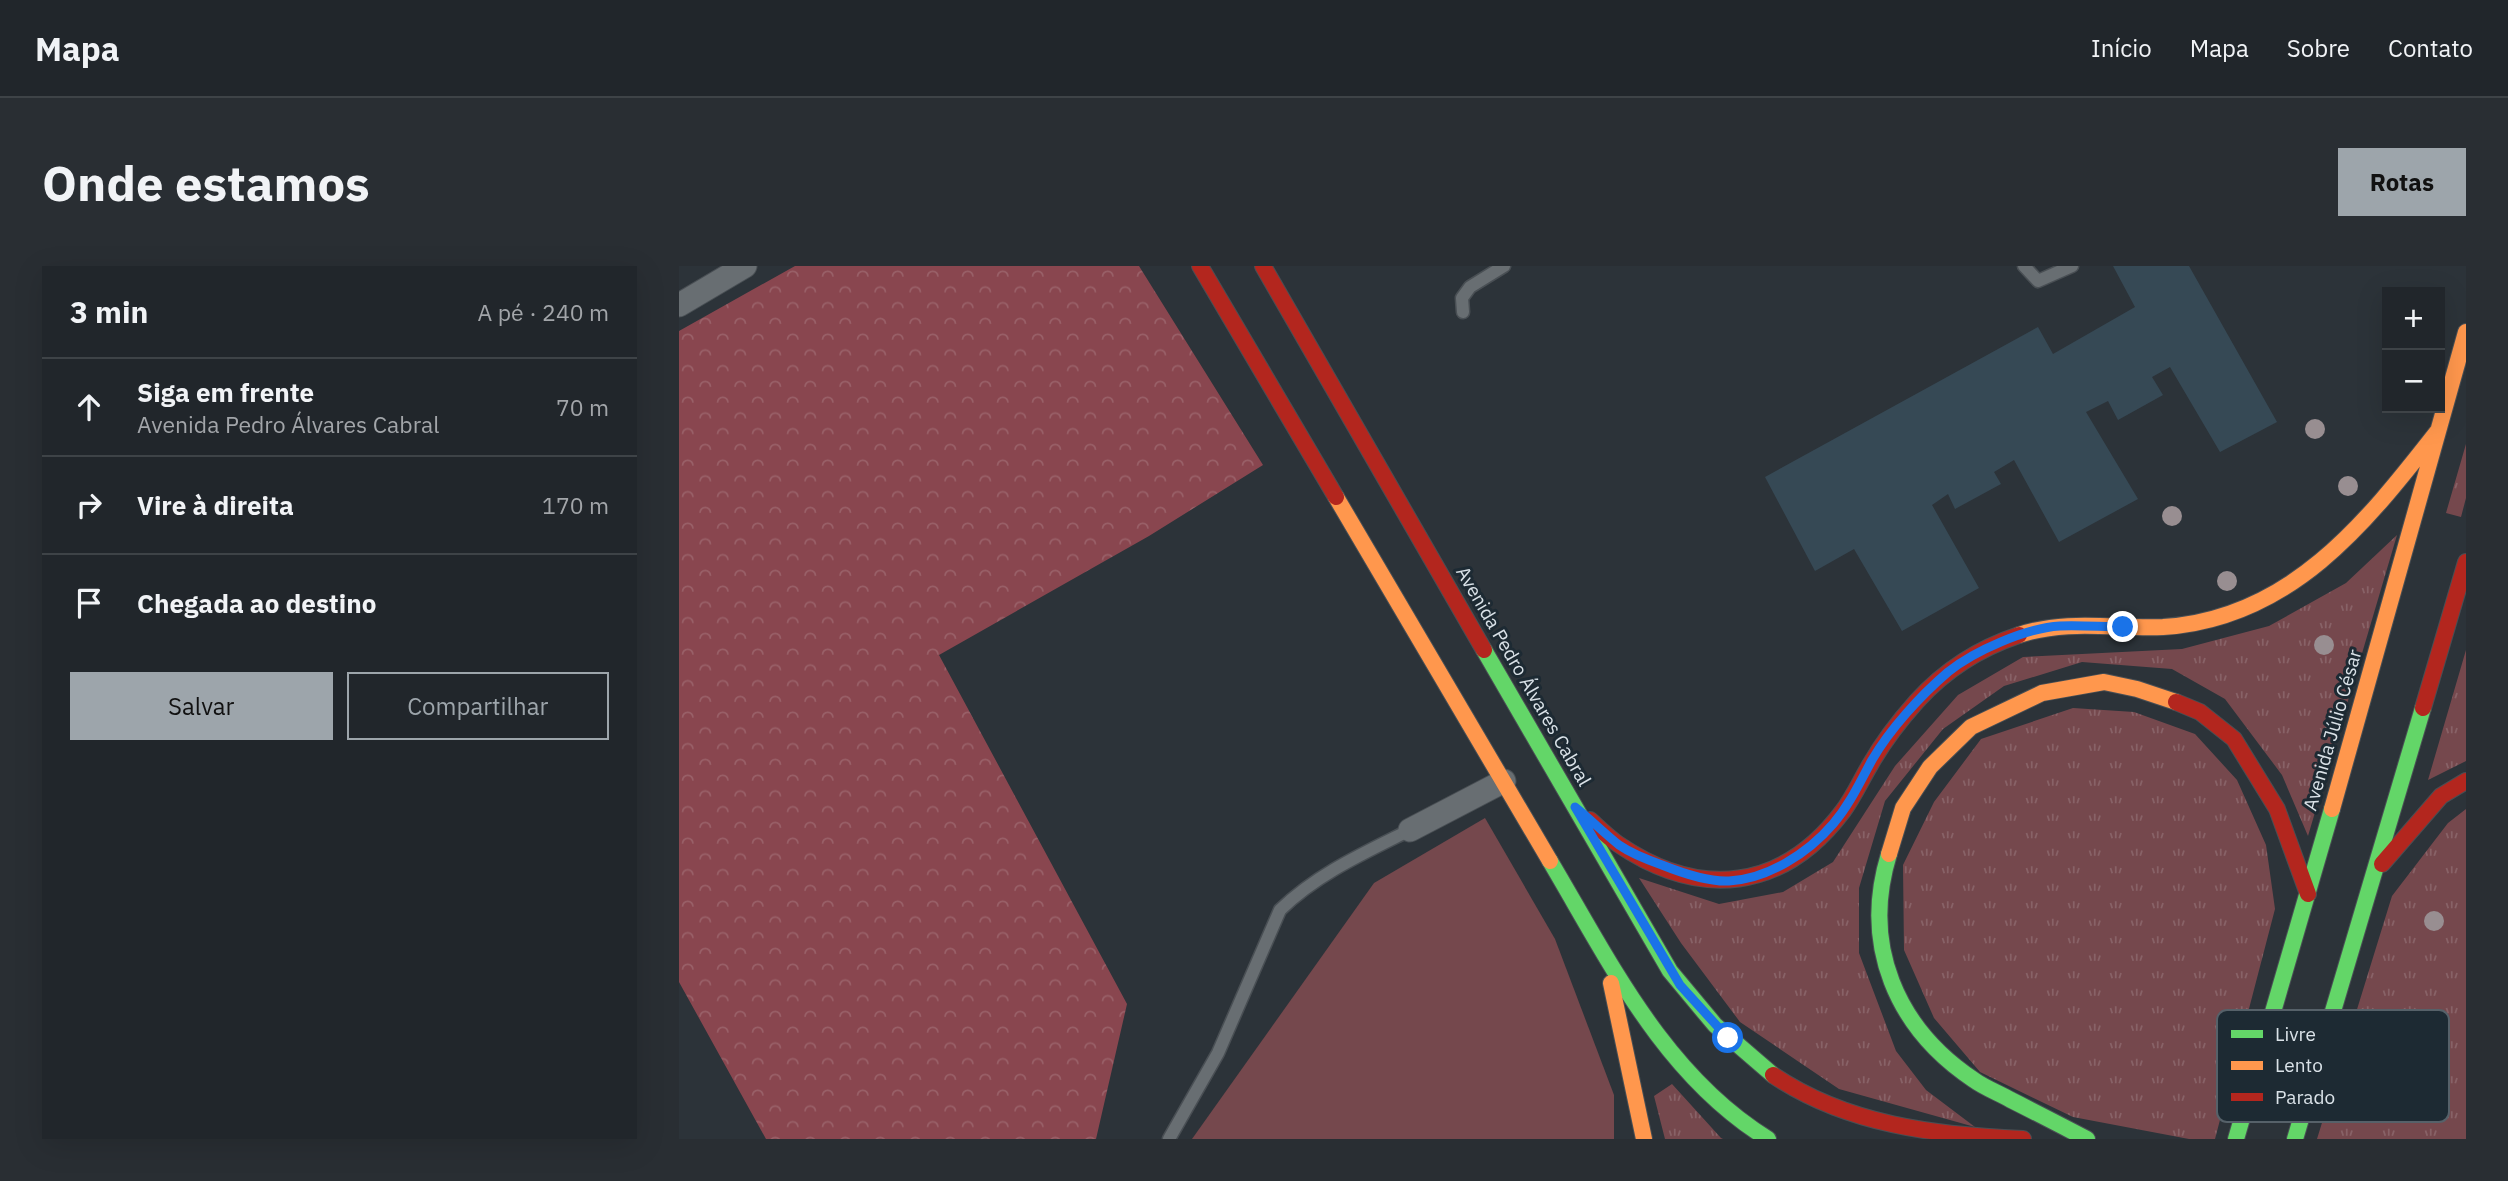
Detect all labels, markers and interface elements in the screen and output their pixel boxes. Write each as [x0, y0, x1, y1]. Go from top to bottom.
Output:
text: Mapa [35, 27, 120, 70]
text: Início [2091, 32, 2152, 64]
text: Mapa [2190, 32, 2249, 64]
text: Sobre [2287, 32, 2350, 64]
text: Contato [2388, 32, 2473, 64]
button: Rotas [2338, 148, 2466, 216]
text: Onde estamos [42, 151, 370, 214]
map controls [2382, 287, 2445, 413]
button: + [2382, 287, 2445, 350]
text: 3 min [70, 292, 148, 331]
text: A pé · 240 m [478, 297, 609, 327]
button: − [2382, 350, 2445, 413]
text: Siga em frente [137, 375, 314, 409]
icon: ahead [70, 388, 108, 426]
text: 70 m [556, 392, 609, 422]
text: Avenida Pedro Álvares Cabral [137, 409, 440, 439]
icon: right [70, 486, 108, 524]
text: Vire à direita [137, 488, 294, 522]
text: 170 m [542, 490, 609, 520]
street label: Avenida Pedro Álvares Cabral [1451, 562, 1597, 790]
icon: arrive [70, 584, 108, 622]
text: Chegada ao destino [137, 586, 376, 620]
route end [2107, 611, 2138, 642]
street label: Avenida Júlio César [2297, 647, 2367, 813]
button: Salvar [70, 672, 333, 740]
button: Compartilhar [347, 672, 609, 740]
legend [2217, 1010, 2449, 1122]
route start [1712, 1022, 1743, 1053]
text: Livre [2275, 1022, 2316, 1046]
text: Lento [2275, 1053, 2323, 1077]
text: Parado [2275, 1085, 2335, 1109]

